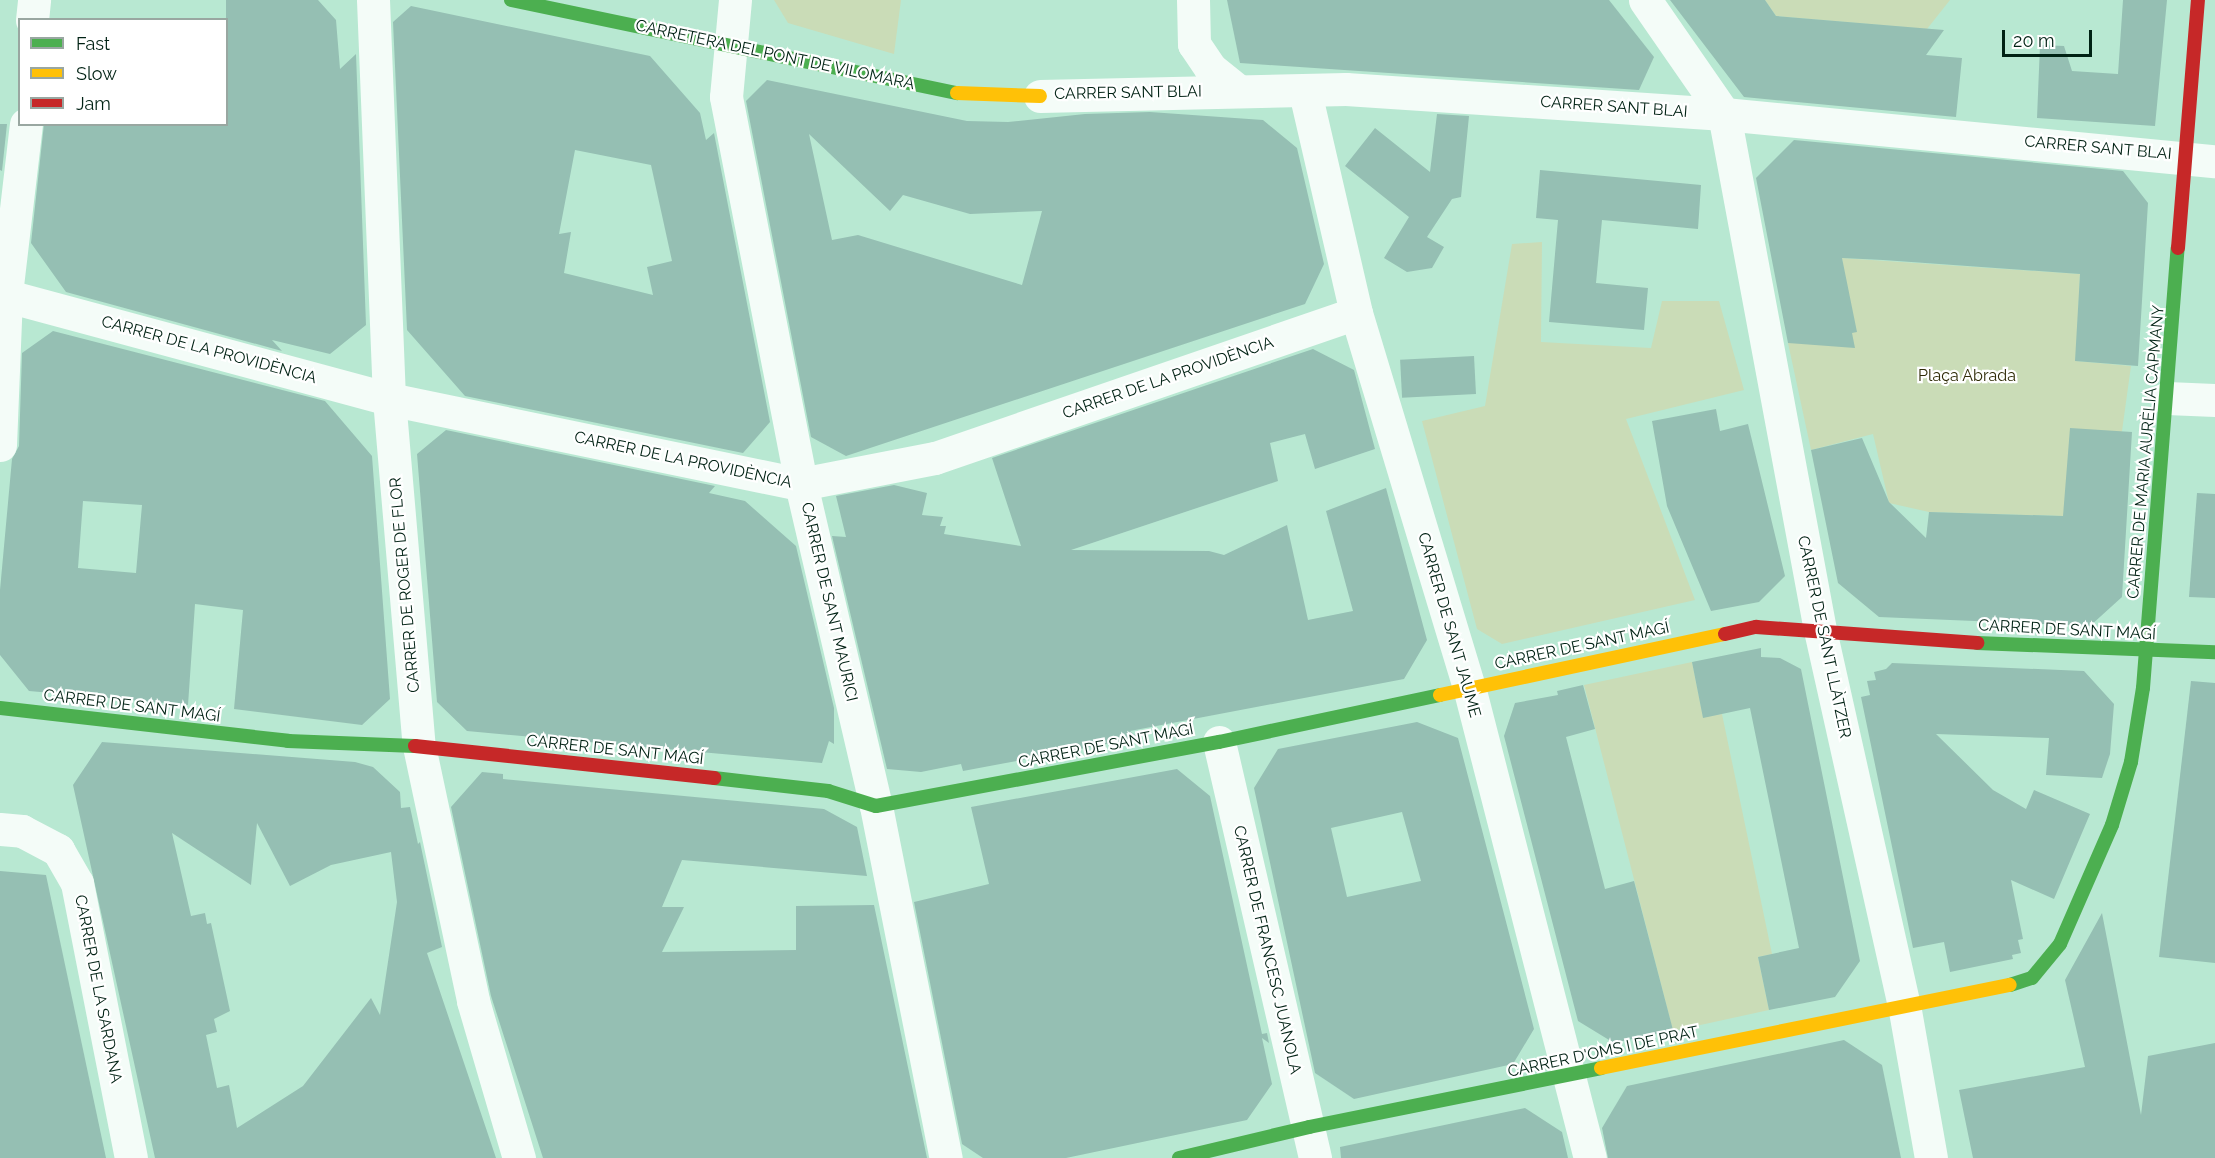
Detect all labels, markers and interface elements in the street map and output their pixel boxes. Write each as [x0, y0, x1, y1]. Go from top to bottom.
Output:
street label: CARRETERA DEL PONT DE VILOMARA [633, 16, 917, 94]
legend [18, 18, 228, 126]
scale bar [2005, 18, 2095, 56]
text: 20 m [2013, 30, 2055, 51]
text: Fast [76, 33, 110, 54]
text: Slow [76, 63, 117, 84]
street label: CARRER SANT BLAI [1054, 82, 1202, 104]
street label: CARRER SANT BLAI [1539, 92, 1689, 122]
text: Jam [76, 93, 111, 114]
street label: CARRER SANT BLAI [2023, 132, 2173, 164]
street label: CARRER DE MARIA AURÈLIA CAPMANY [2124, 304, 2168, 600]
street label: CARRER DE LA PROVIDÈNCIA [99, 312, 319, 388]
street label: CARRER DE LA PROVIDÈNCIA [1060, 333, 1276, 423]
park label: Plaça Abrada [1918, 366, 2016, 386]
street label: CARRER DE LA PROVIDÈNCIA [572, 427, 794, 493]
street label: CARRER DE ROGER DE FLOR [386, 476, 424, 694]
street label: CARRER DE SANT MAURICI [797, 500, 861, 704]
street label: CARRER DE SANT JAUME [1413, 530, 1485, 720]
street label: CARRER DE SANT LLÀTZER [1793, 534, 1855, 740]
street label: CARRER DE SANT MAGÍ [1977, 616, 2157, 644]
street label: CARRER DE SANT MAGÍ [1493, 618, 1671, 674]
street label: CARRER DE SANT MAGÍ [42, 686, 222, 726]
street label: CARRER DE SANT MAGÍ [1017, 720, 1195, 772]
street label: CARRER DE SANT MAGÍ [525, 731, 705, 769]
street label: CARRER DE FRANCESC JUANOLA [1229, 824, 1305, 1076]
street label: CARRER DE LA SARDANA [70, 893, 126, 1085]
street label: CARRER D'OMS I DE PRAT [1506, 1022, 1700, 1082]

